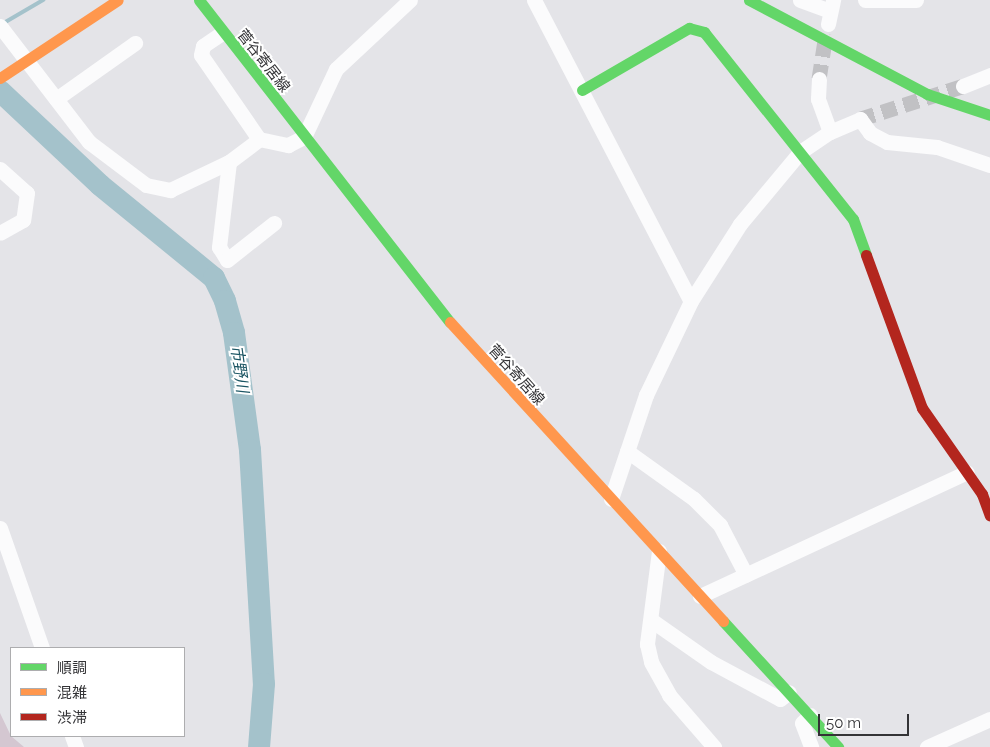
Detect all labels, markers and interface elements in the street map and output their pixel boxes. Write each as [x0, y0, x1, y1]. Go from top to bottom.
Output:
street label: 菅谷寄居線 [233, 26, 293, 96]
street label: 菅谷寄居線 [484, 341, 548, 409]
water label: 市野川 [226, 344, 252, 394]
legend [10, 647, 185, 737]
text: 順調 [57, 659, 87, 677]
text: 混雑 [57, 684, 87, 702]
scale bar [820, 704, 911, 736]
text: 渋滞 [57, 709, 87, 727]
text: 50 m [826, 714, 861, 732]

